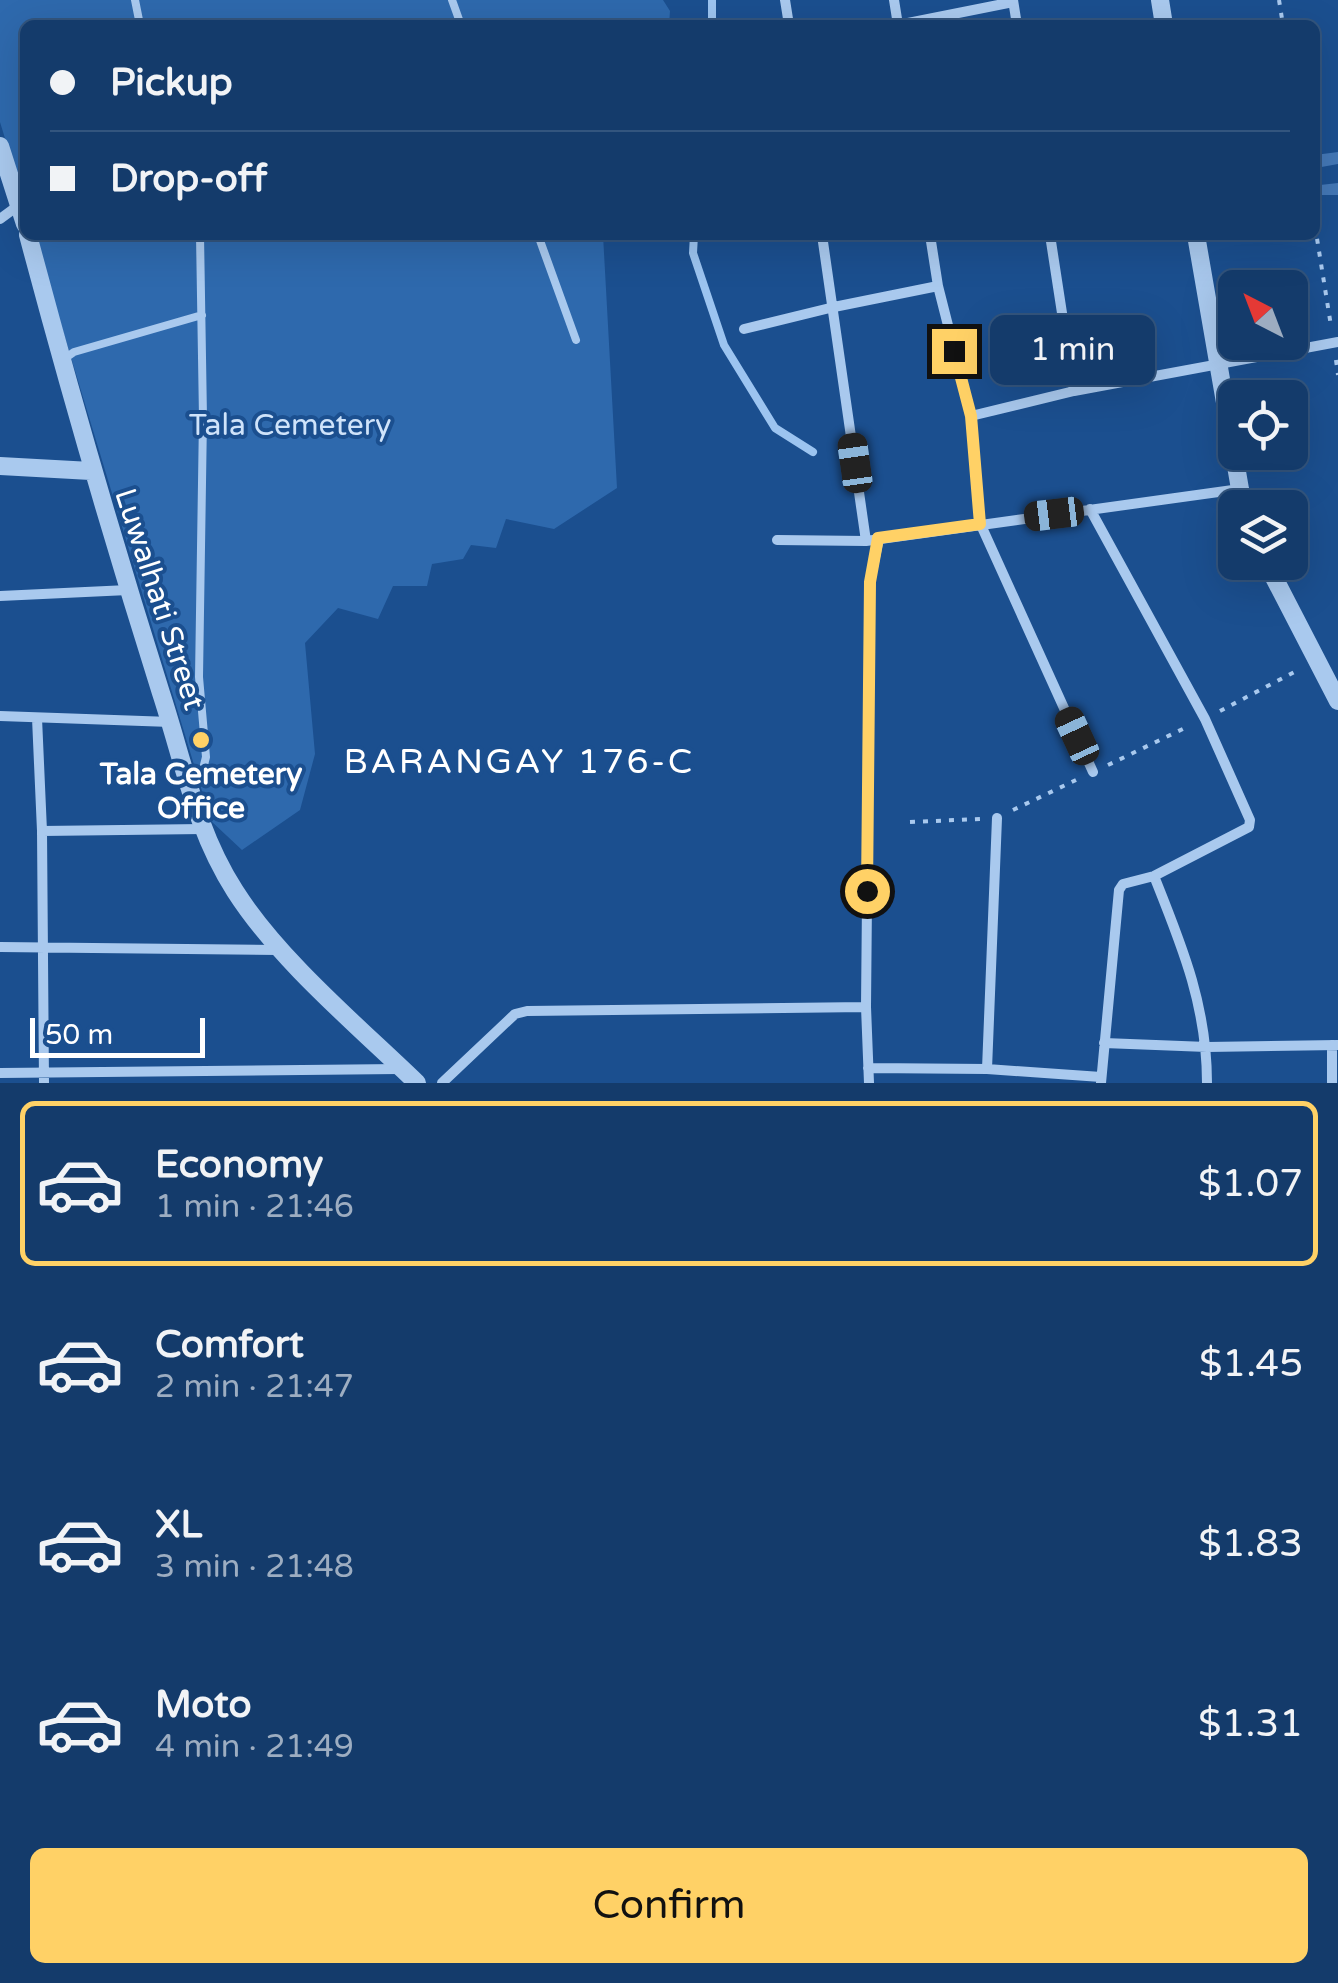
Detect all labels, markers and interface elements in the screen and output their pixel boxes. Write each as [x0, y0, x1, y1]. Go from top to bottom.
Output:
text: Pickup [110, 60, 233, 106]
text: Drop-off [110, 156, 267, 202]
north arrow [1218, 270, 1308, 360]
map controls [1218, 270, 1308, 580]
callout: 1 min [989, 316, 1154, 386]
route end [932, 329, 977, 374]
text: 1 min [1030, 331, 1115, 369]
button: locate [1218, 380, 1308, 470]
park label: Tala Cemetery [189, 407, 391, 444]
car [836, 431, 874, 495]
street label: Luwalhati Street [106, 484, 213, 715]
button: layers [1218, 490, 1308, 580]
car [1022, 495, 1086, 533]
car [1051, 702, 1103, 770]
marker: Tala Cemetery Office [190, 729, 212, 751]
district label: BARANGAY 176-C [343, 741, 695, 783]
place label: Tala Cemetery Office [99, 756, 302, 827]
route start [845, 869, 890, 914]
scale bar [30, 1013, 205, 1058]
text: 50 m [45, 1018, 113, 1052]
icon: car [35, 1139, 125, 1229]
text: Economy [155, 1142, 323, 1188]
text: $1.07 [1198, 1161, 1303, 1207]
text: 1 min · 21:46 [155, 1188, 354, 1226]
icon: car [35, 1319, 125, 1409]
text: Comfort [155, 1322, 304, 1368]
text: $1.45 [1199, 1341, 1303, 1387]
text: 2 min · 21:47 [155, 1368, 354, 1406]
icon: car [35, 1499, 125, 1589]
text: XL [155, 1502, 202, 1548]
text: $1.83 [1198, 1521, 1303, 1567]
text: 3 min · 21:48 [155, 1548, 354, 1586]
icon: car [35, 1679, 125, 1769]
text: Moto [155, 1682, 251, 1728]
text: $1.31 [1198, 1701, 1303, 1747]
text: 4 min · 21:49 [155, 1728, 354, 1766]
button: Confirm [30, 1848, 1308, 1963]

